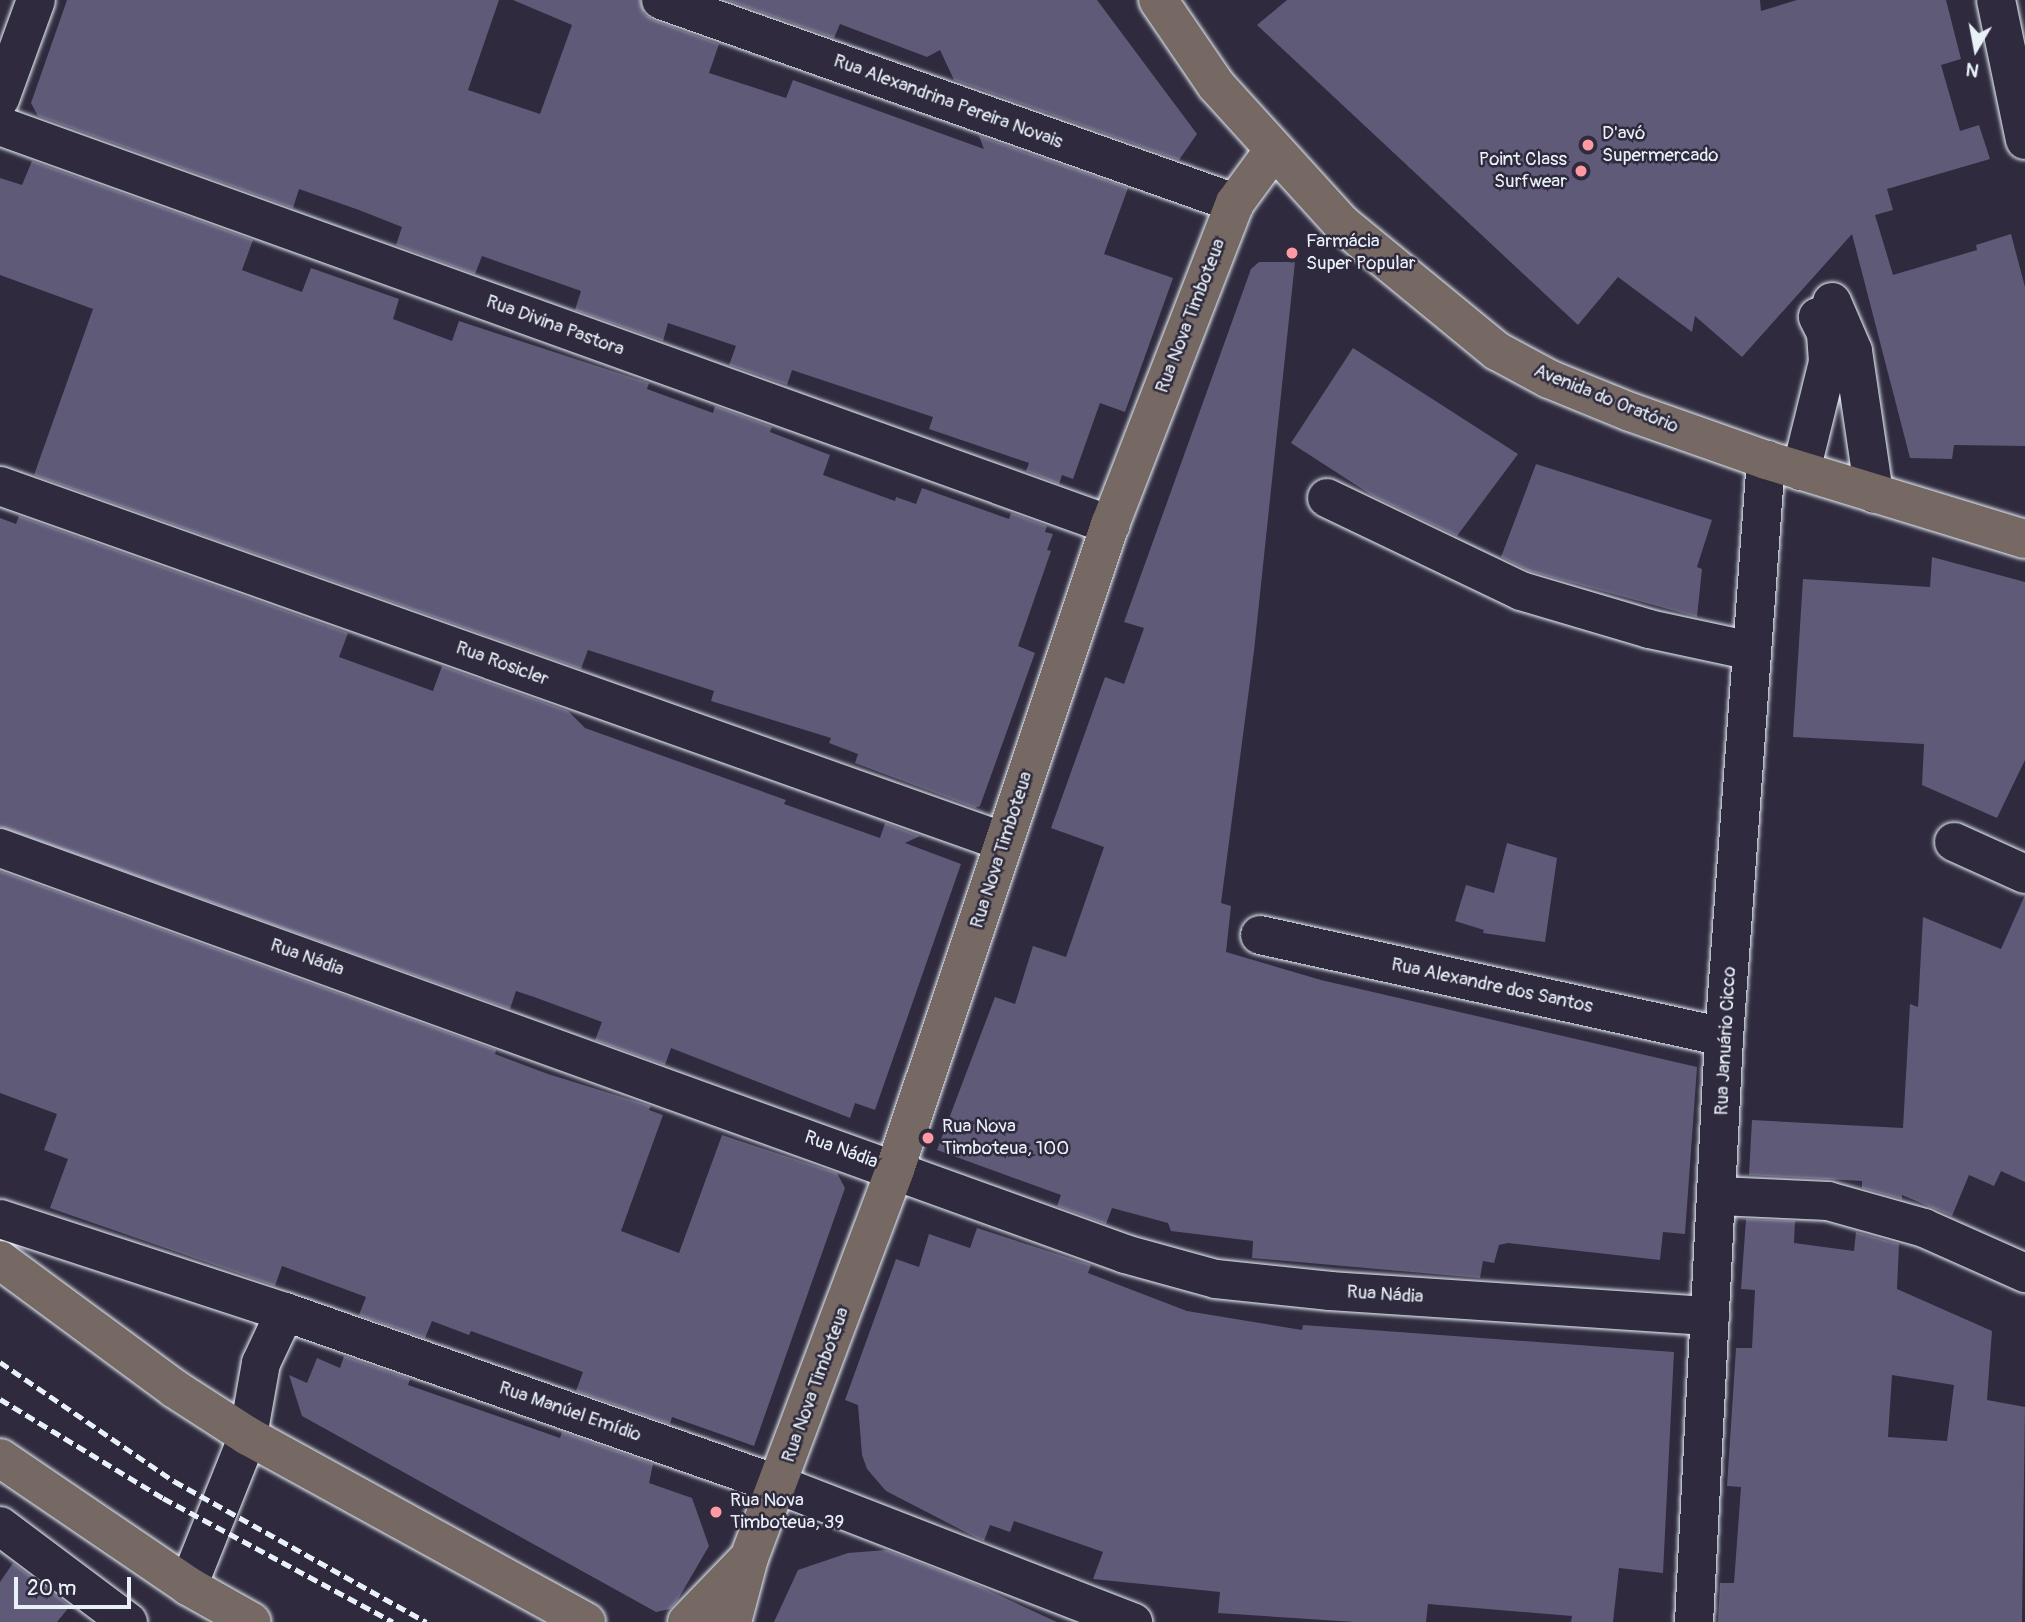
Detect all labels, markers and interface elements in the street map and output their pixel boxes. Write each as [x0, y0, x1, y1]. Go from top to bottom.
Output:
north arrow [1941, 14, 2011, 84]
street label: Rua Alexandrina Pereira Novais [830, 50, 1066, 154]
text: N [1964, 57, 1981, 83]
place label: D'avó Supermercado [1602, 123, 1718, 167]
marker: D'avó Supermercado [1580, 137, 1596, 153]
place label: Point Class Surfwear [1479, 149, 1567, 193]
marker: Point Class Surfwear [1573, 163, 1589, 179]
place label: Farmácia Super Popular [1306, 231, 1415, 275]
street label: Rua Nova Timboteua [1151, 236, 1231, 396]
marker: Farmácia Super Popular [1284, 245, 1300, 261]
street label: Rua Divina Pastora [483, 290, 627, 362]
street label: Avenida do Oratório [1530, 360, 1682, 438]
street label: Rua Rosicler [453, 637, 551, 691]
street label: Rua Nova Timboteua [966, 769, 1038, 931]
street label: Rua Nádia [267, 934, 347, 982]
street label: Rua Alexandre dos Santos [1389, 953, 1595, 1019]
street label: Rua Januário Cicco [1711, 966, 1741, 1116]
place label: Rua Nova Timboteua, 100 [942, 1116, 1069, 1160]
street label: Rua Nádia [801, 1126, 881, 1174]
marker: Rua Nova Timboteua, 100 [920, 1130, 936, 1146]
street label: Rua Nádia [1346, 1281, 1424, 1309]
street label: Rua Nova Timboteua [777, 1304, 855, 1466]
street label: Rua Manúel Emídio [496, 1377, 644, 1447]
place label: Rua Nova Timboteua, 39 [730, 1490, 844, 1534]
marker: Rua Nova Timboteua, 39 [708, 1504, 724, 1520]
scale bar [18, 1562, 135, 1606]
text: 20 m [27, 1575, 76, 1602]

